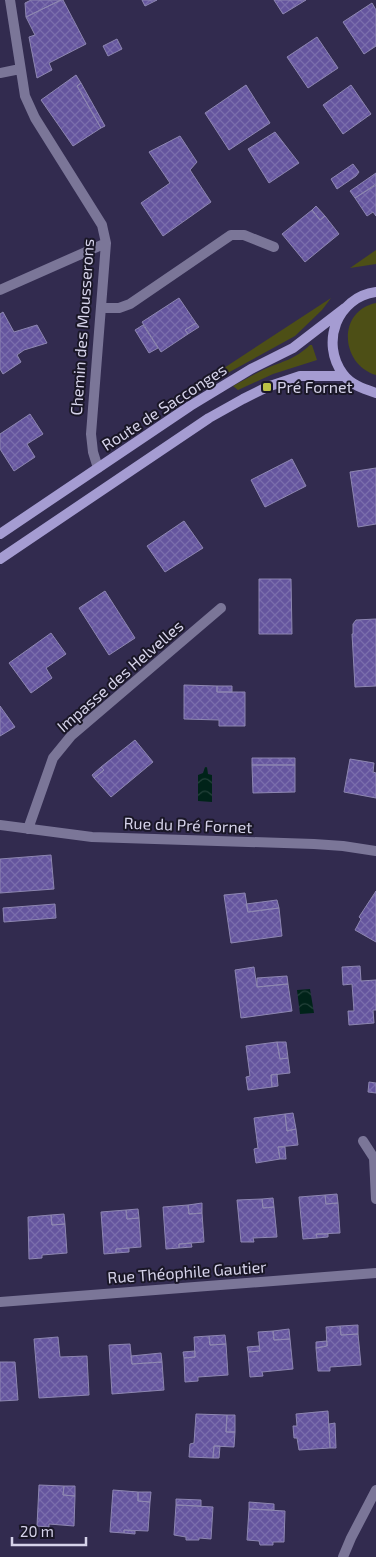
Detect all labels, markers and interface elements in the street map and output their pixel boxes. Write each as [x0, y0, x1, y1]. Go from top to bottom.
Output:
street label: Chemin des Mousserons [66, 238, 97, 416]
street label: Route de Sacconges [98, 359, 230, 454]
place label: Pré Fornet [277, 377, 353, 396]
marker: Pré Fornet [261, 381, 273, 393]
street label: Impasse des Helvelles [53, 616, 187, 736]
street label: Rue du Pré Fornet [123, 813, 253, 836]
street label: Rue Théophile Gautier [107, 1256, 268, 1287]
scale bar [12, 1514, 86, 1546]
text: 20 m [20, 1522, 54, 1540]

